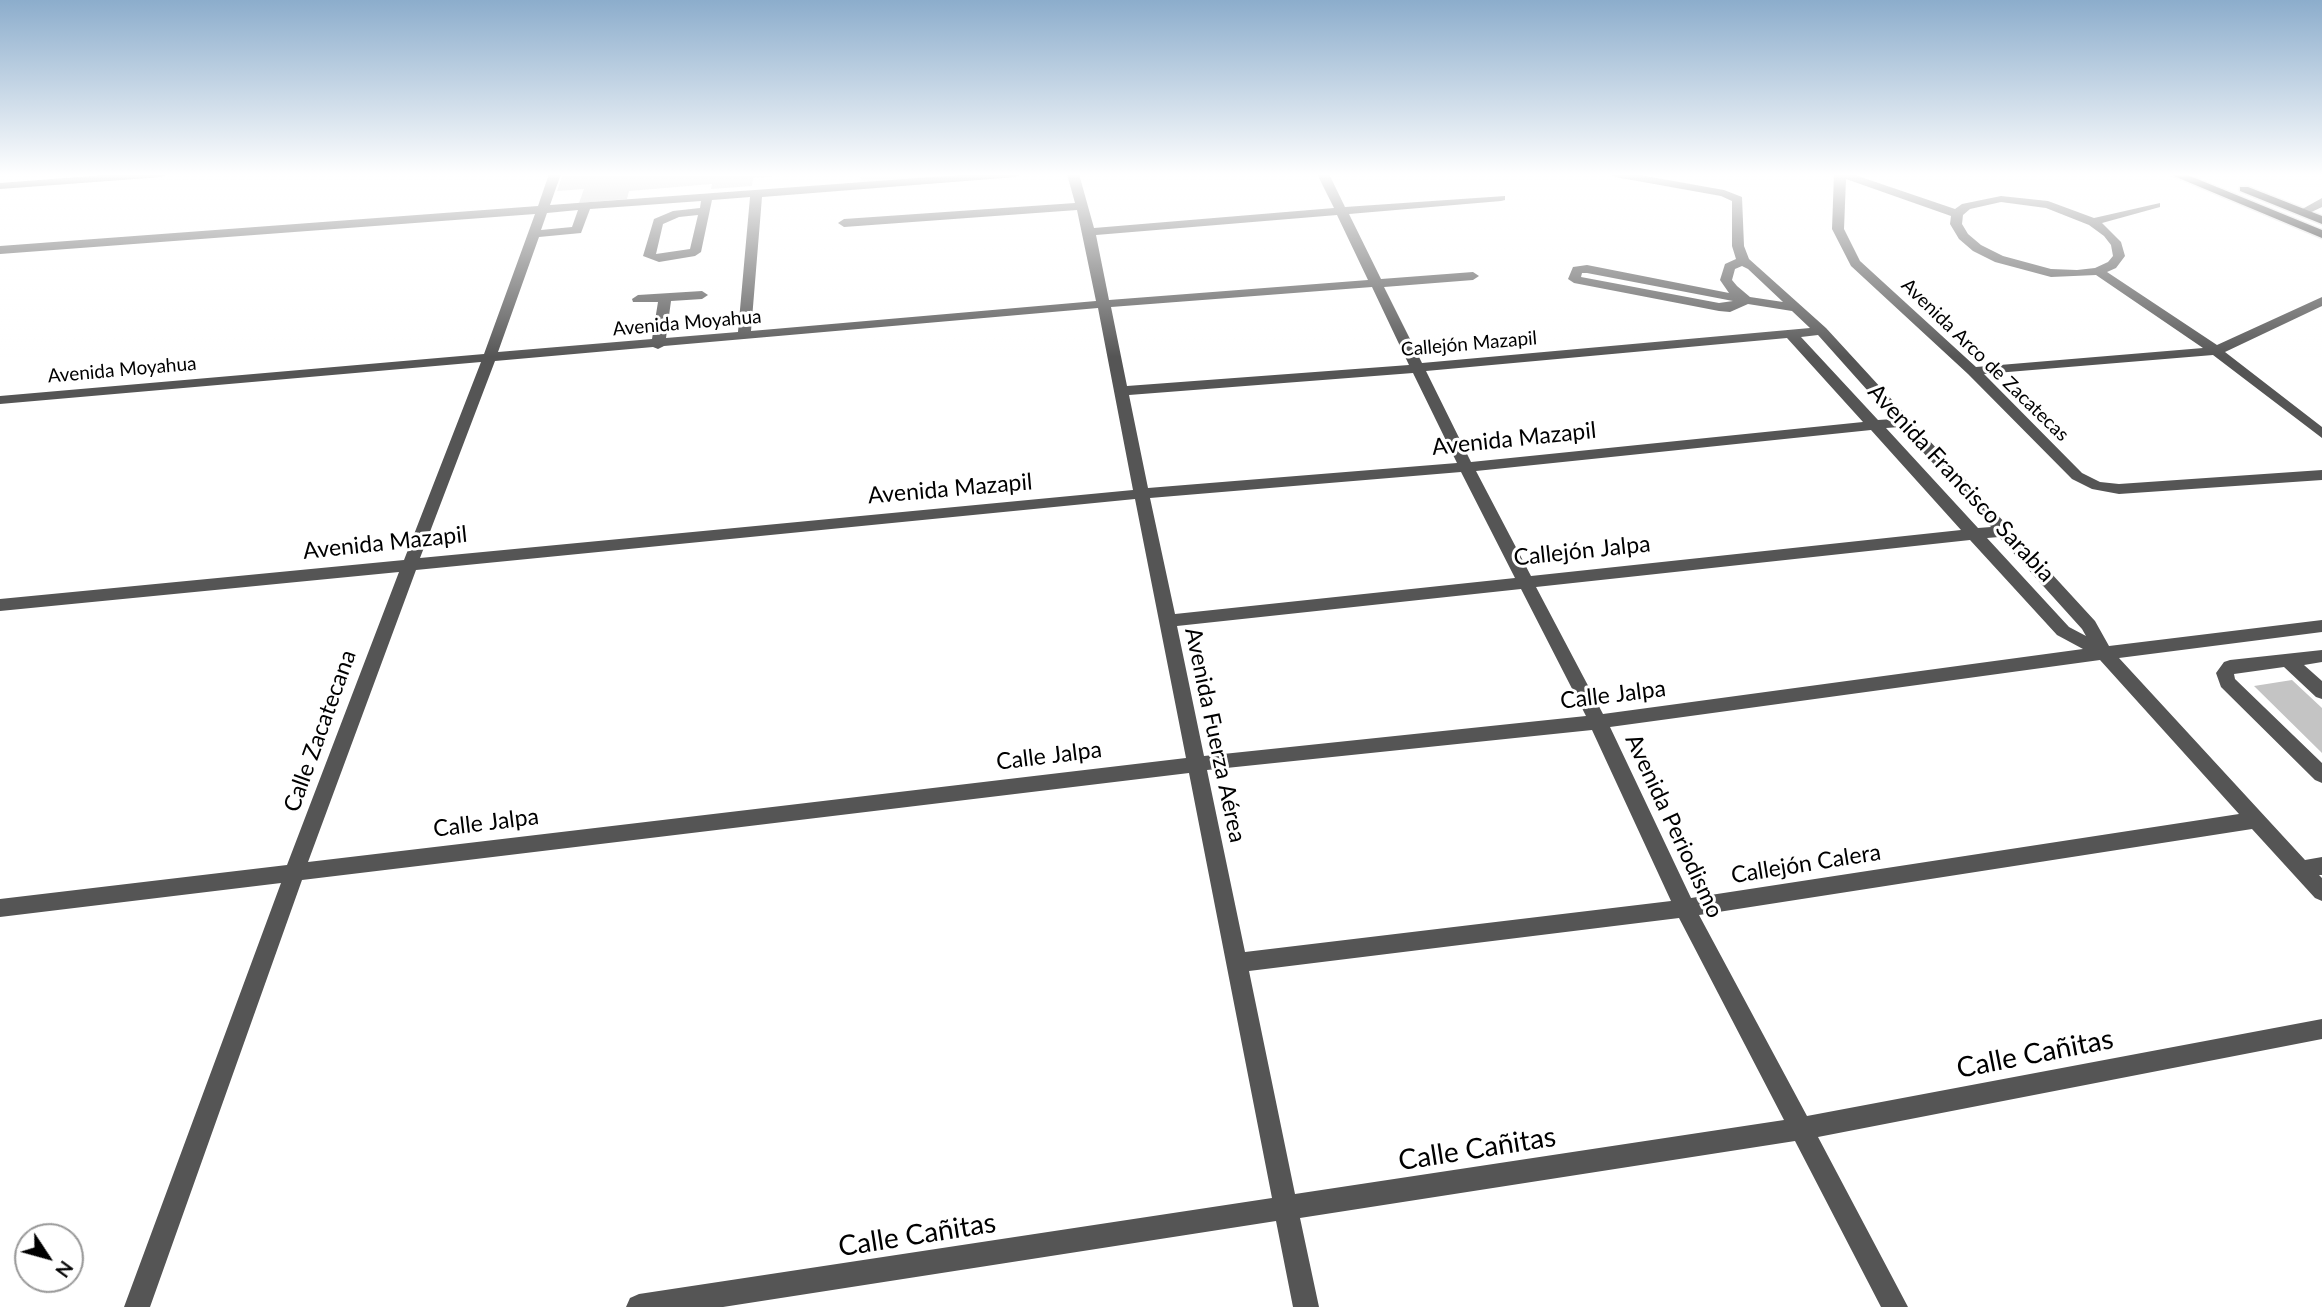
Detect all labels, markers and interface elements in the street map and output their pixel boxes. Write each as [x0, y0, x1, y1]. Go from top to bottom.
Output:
street label: Avenida Arco de Zacatecas [1897, 274, 2073, 446]
street label: Avenida Moyahua [612, 305, 762, 341]
street label: Callejón Mazapil [1400, 327, 1538, 361]
street label: Avenida Moyahua [47, 352, 197, 388]
street label: Avenida Francisco Sarabia [1862, 378, 2060, 588]
street label: Avenida Mazapil [1431, 417, 1597, 461]
street label: Avenida Mazapil [867, 468, 1033, 510]
street label: Avenida Mazapil [302, 521, 468, 565]
street label: Callejón Jalpa [1512, 530, 1652, 572]
street label: Avenida Fuerza Aérea [1179, 625, 1251, 845]
street label: Calle Zacatecana [278, 646, 362, 816]
street label: Calle Jalpa [1559, 675, 1667, 715]
street label: Avenida Periodismo [1619, 730, 1729, 922]
street label: Calle Jalpa [995, 736, 1103, 776]
street label: Calle Jalpa [432, 803, 540, 843]
street label: Callejón Calera [1729, 839, 1883, 889]
street label: Calle Cañitas [1954, 1022, 2116, 1086]
street label: Calle Cañitas [1396, 1120, 1558, 1178]
street label: Calle Cañitas [836, 1206, 998, 1264]
north arrow [14, 1223, 84, 1293]
text: N [51, 1257, 78, 1282]

